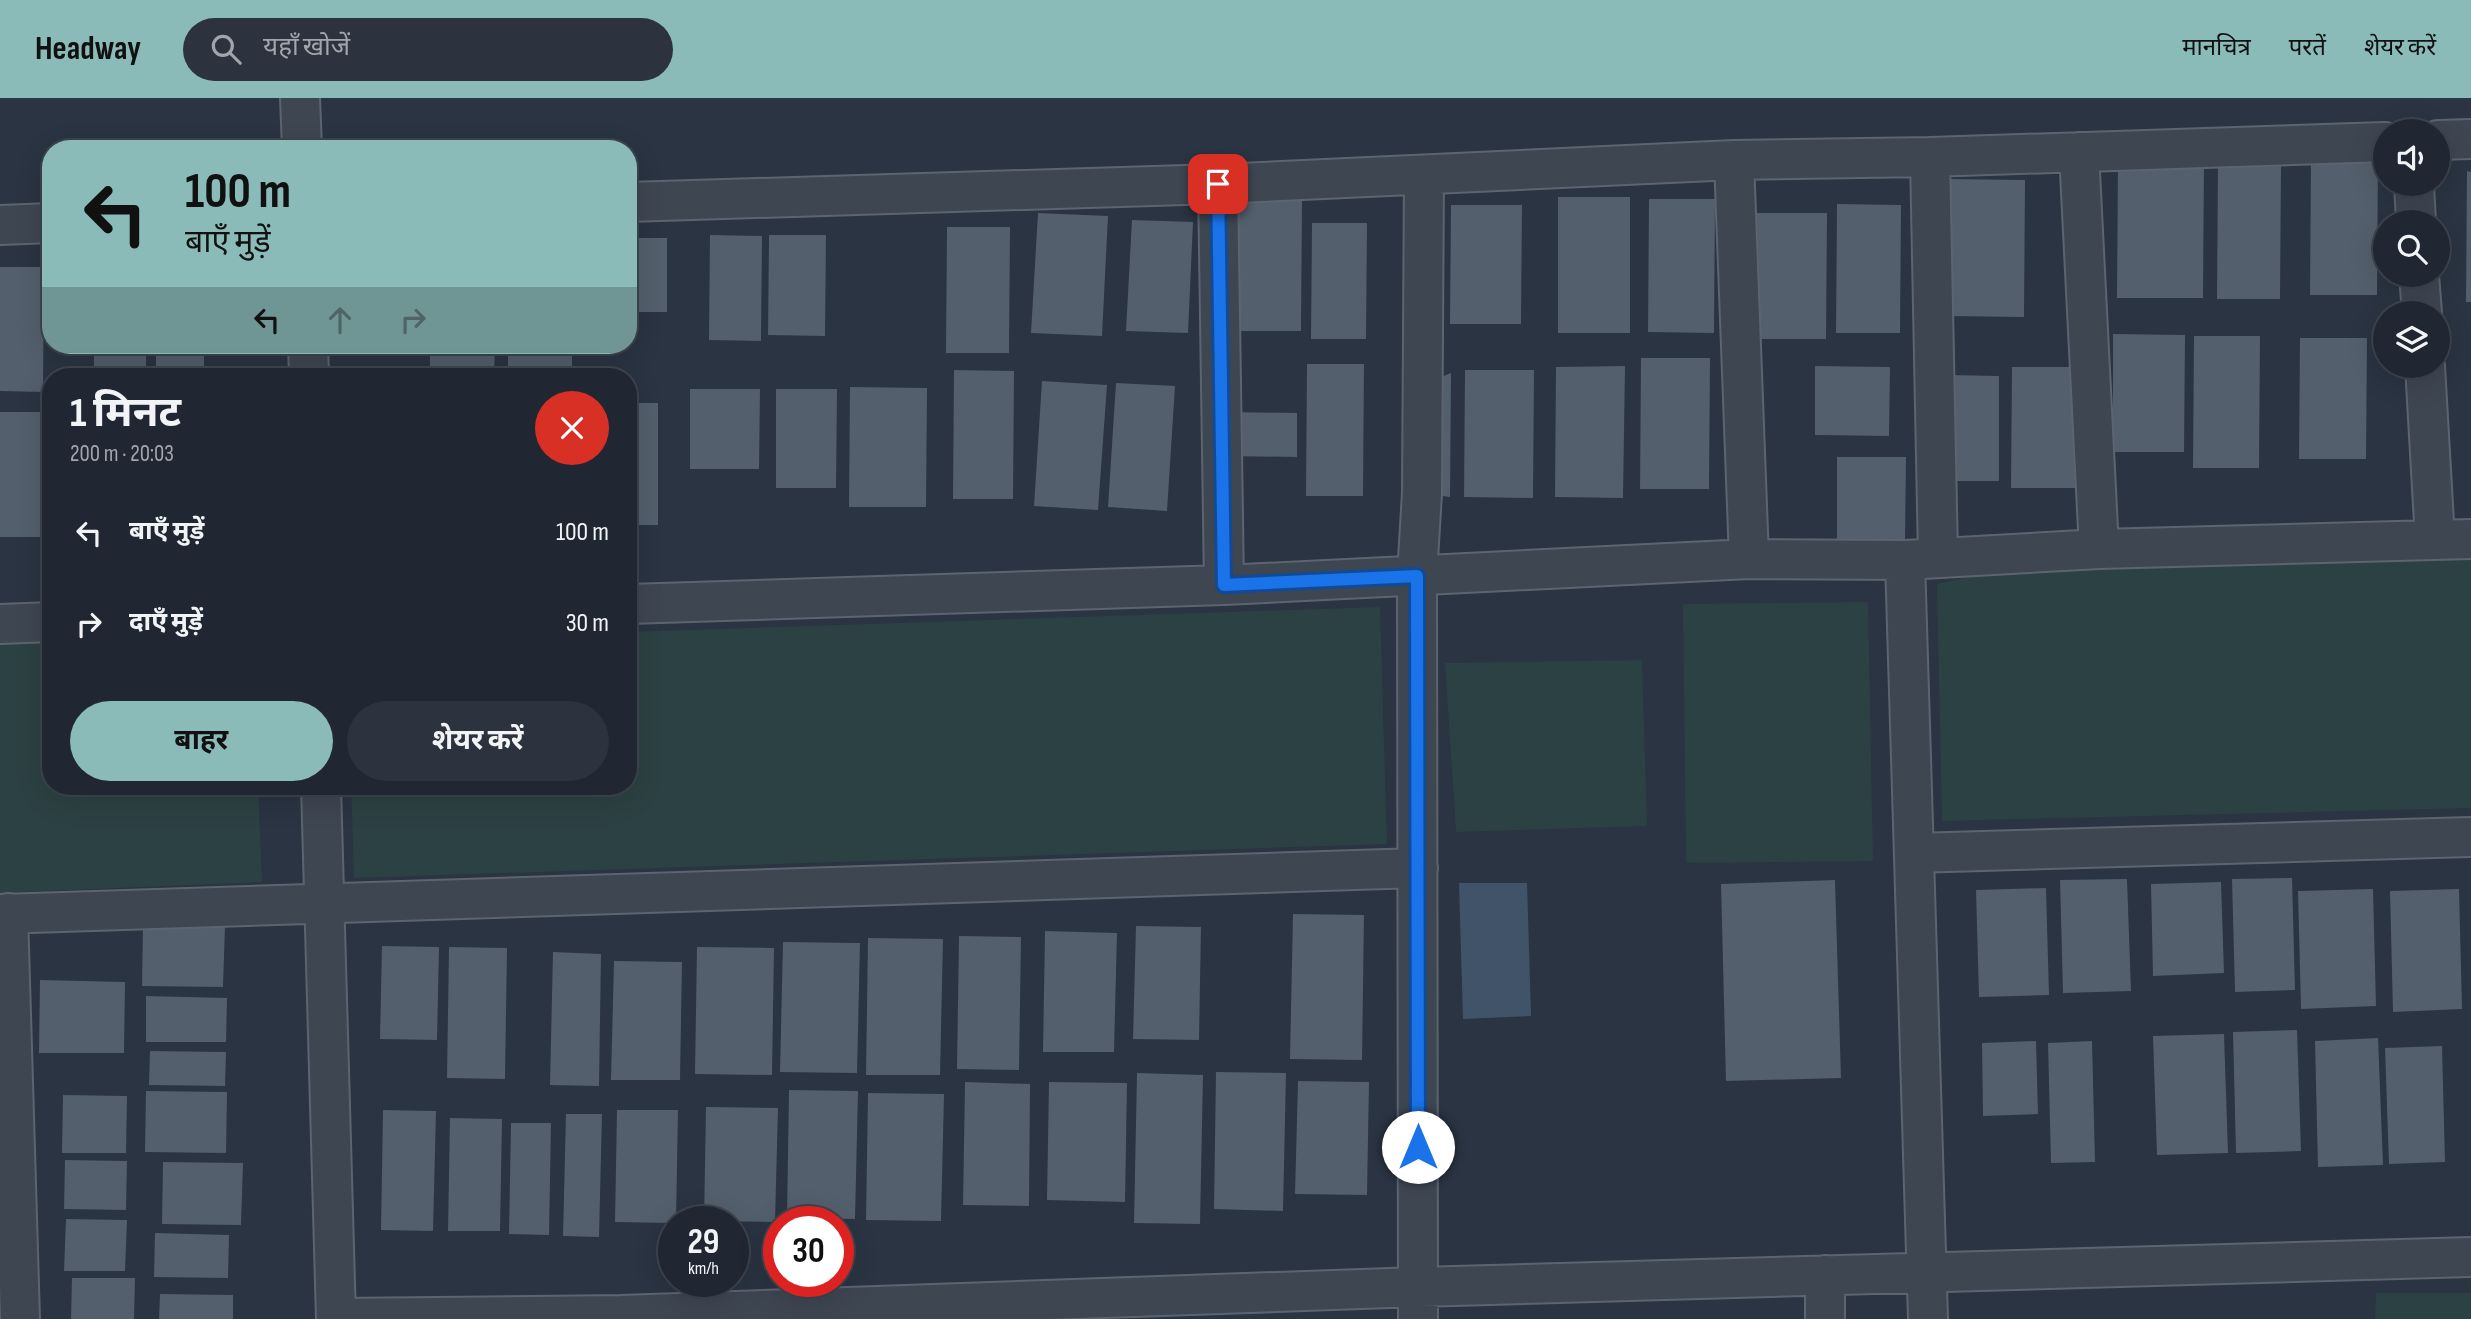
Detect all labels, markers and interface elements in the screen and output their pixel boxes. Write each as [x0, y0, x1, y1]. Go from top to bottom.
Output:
search box [183, 18, 673, 81]
text: Headway [35, 29, 141, 69]
icon: search [207, 30, 245, 68]
text: यहाँ खोजें [263, 32, 350, 63]
text: मानचित्र [2182, 33, 2251, 62]
text: परतें [2289, 33, 2326, 62]
text: शेयर करें [2364, 33, 2436, 62]
map controls [2373, 119, 2450, 378]
button: sound [2373, 119, 2450, 196]
pin [1188, 154, 1248, 214]
text: 100 m [185, 163, 291, 222]
icon: arrive [1199, 165, 1237, 203]
icon: left [70, 168, 161, 259]
button: search [2373, 210, 2450, 287]
text: बाएँ मुड़ें [185, 223, 271, 262]
icon: left [248, 301, 286, 339]
icon: ahead [321, 301, 359, 339]
icon: right [394, 301, 432, 339]
button: layers [2373, 301, 2450, 378]
text: 1 मिनट [70, 388, 181, 439]
button: close [535, 391, 609, 465]
text: 200 m · 20:03 [70, 440, 174, 468]
icon: left [70, 514, 108, 552]
text: बाएँ मुड़ें [129, 516, 204, 547]
text: 100 m [556, 517, 609, 548]
icon: right [70, 605, 108, 643]
text: दाएँ मुड़ें [129, 607, 203, 638]
text: 30 m [566, 608, 609, 639]
button: बाहर [70, 701, 333, 781]
button: शेयर करें [347, 701, 609, 781]
position arrow [1381, 1110, 1455, 1184]
speed limit sign: 30 [763, 1206, 854, 1297]
text: 29 [688, 1221, 719, 1264]
text: km/h [688, 1258, 719, 1279]

